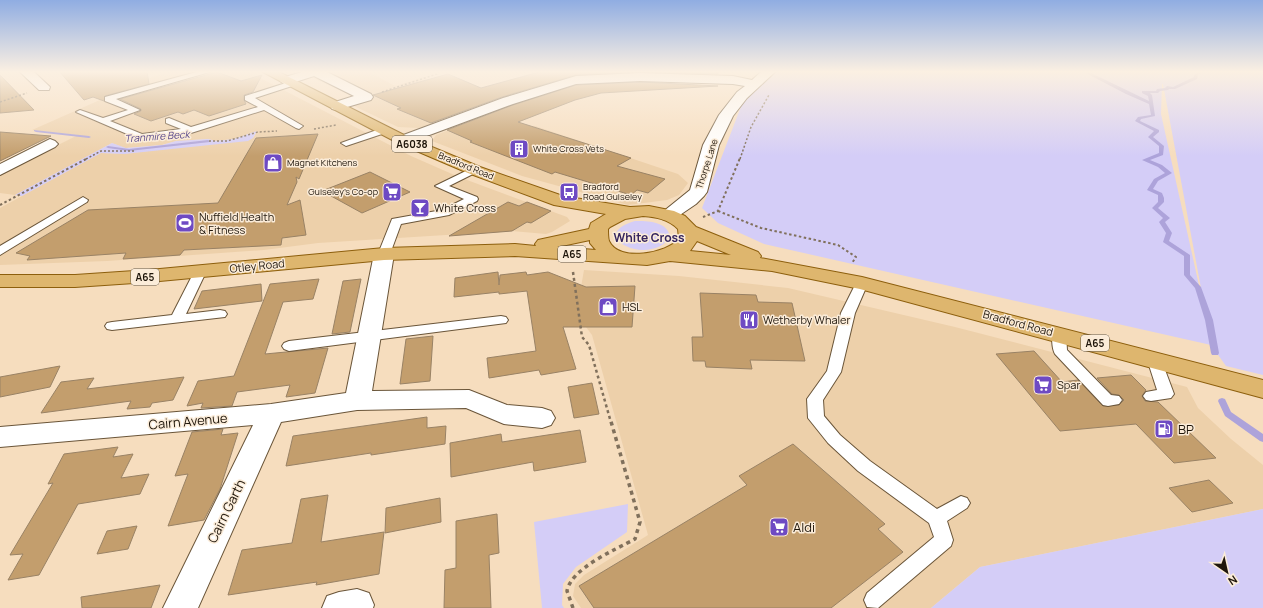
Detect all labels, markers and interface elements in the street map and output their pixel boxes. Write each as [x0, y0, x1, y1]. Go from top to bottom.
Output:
water label: Tranmire Beck [124, 127, 192, 145]
road number: A6038 [392, 136, 432, 152]
street label: Thorpe Lane [692, 137, 721, 191]
building icon: White Cross Vets [508, 138, 530, 160]
place label: White Cross Vets [533, 142, 604, 155]
street label: Bradford Road [436, 148, 496, 183]
shop icon: Magnet Kitchens [262, 152, 284, 174]
place label: Magnet Kitchens [287, 156, 358, 169]
place label: Bradford Road Guiseley [583, 180, 642, 203]
supermarket icon: Guiseley's Co-op [381, 181, 403, 203]
bus stop icon: Bradford Road Guiseley [558, 181, 580, 203]
place label: Guiseley's Co-op [308, 185, 378, 198]
bar icon: White Cross [409, 197, 431, 219]
place label: White Cross [434, 200, 496, 215]
place label: Nuffield Health & Fitness [199, 209, 274, 237]
sports icon: Nuffield Health & Fitness [174, 212, 196, 234]
district label: White Cross [614, 229, 685, 246]
road number: A65 [558, 246, 586, 262]
street label: Otley Road [229, 255, 285, 276]
road number: A65 [131, 269, 159, 285]
shop icon: HSL [597, 296, 619, 318]
place label: HSL [622, 299, 642, 314]
street label: Bradford Road [981, 306, 1055, 339]
restaurant icon: Wetherby Whaler [738, 309, 760, 331]
place label: Wetherby Whaler [763, 312, 851, 327]
road number: A65 [1081, 335, 1109, 351]
supermarket icon: Spar [1032, 374, 1054, 396]
place label: Spar [1057, 377, 1080, 392]
street label: Cairn Avenue [148, 409, 229, 433]
fuel station icon: BP [1153, 418, 1175, 440]
place label: BP [1178, 420, 1194, 438]
street label: Cairn Garth [203, 476, 249, 546]
supermarket icon: Aldi [768, 516, 790, 538]
place label: Aldi [793, 518, 815, 536]
north arrow [1207, 552, 1247, 592]
text: N [1225, 572, 1240, 589]

